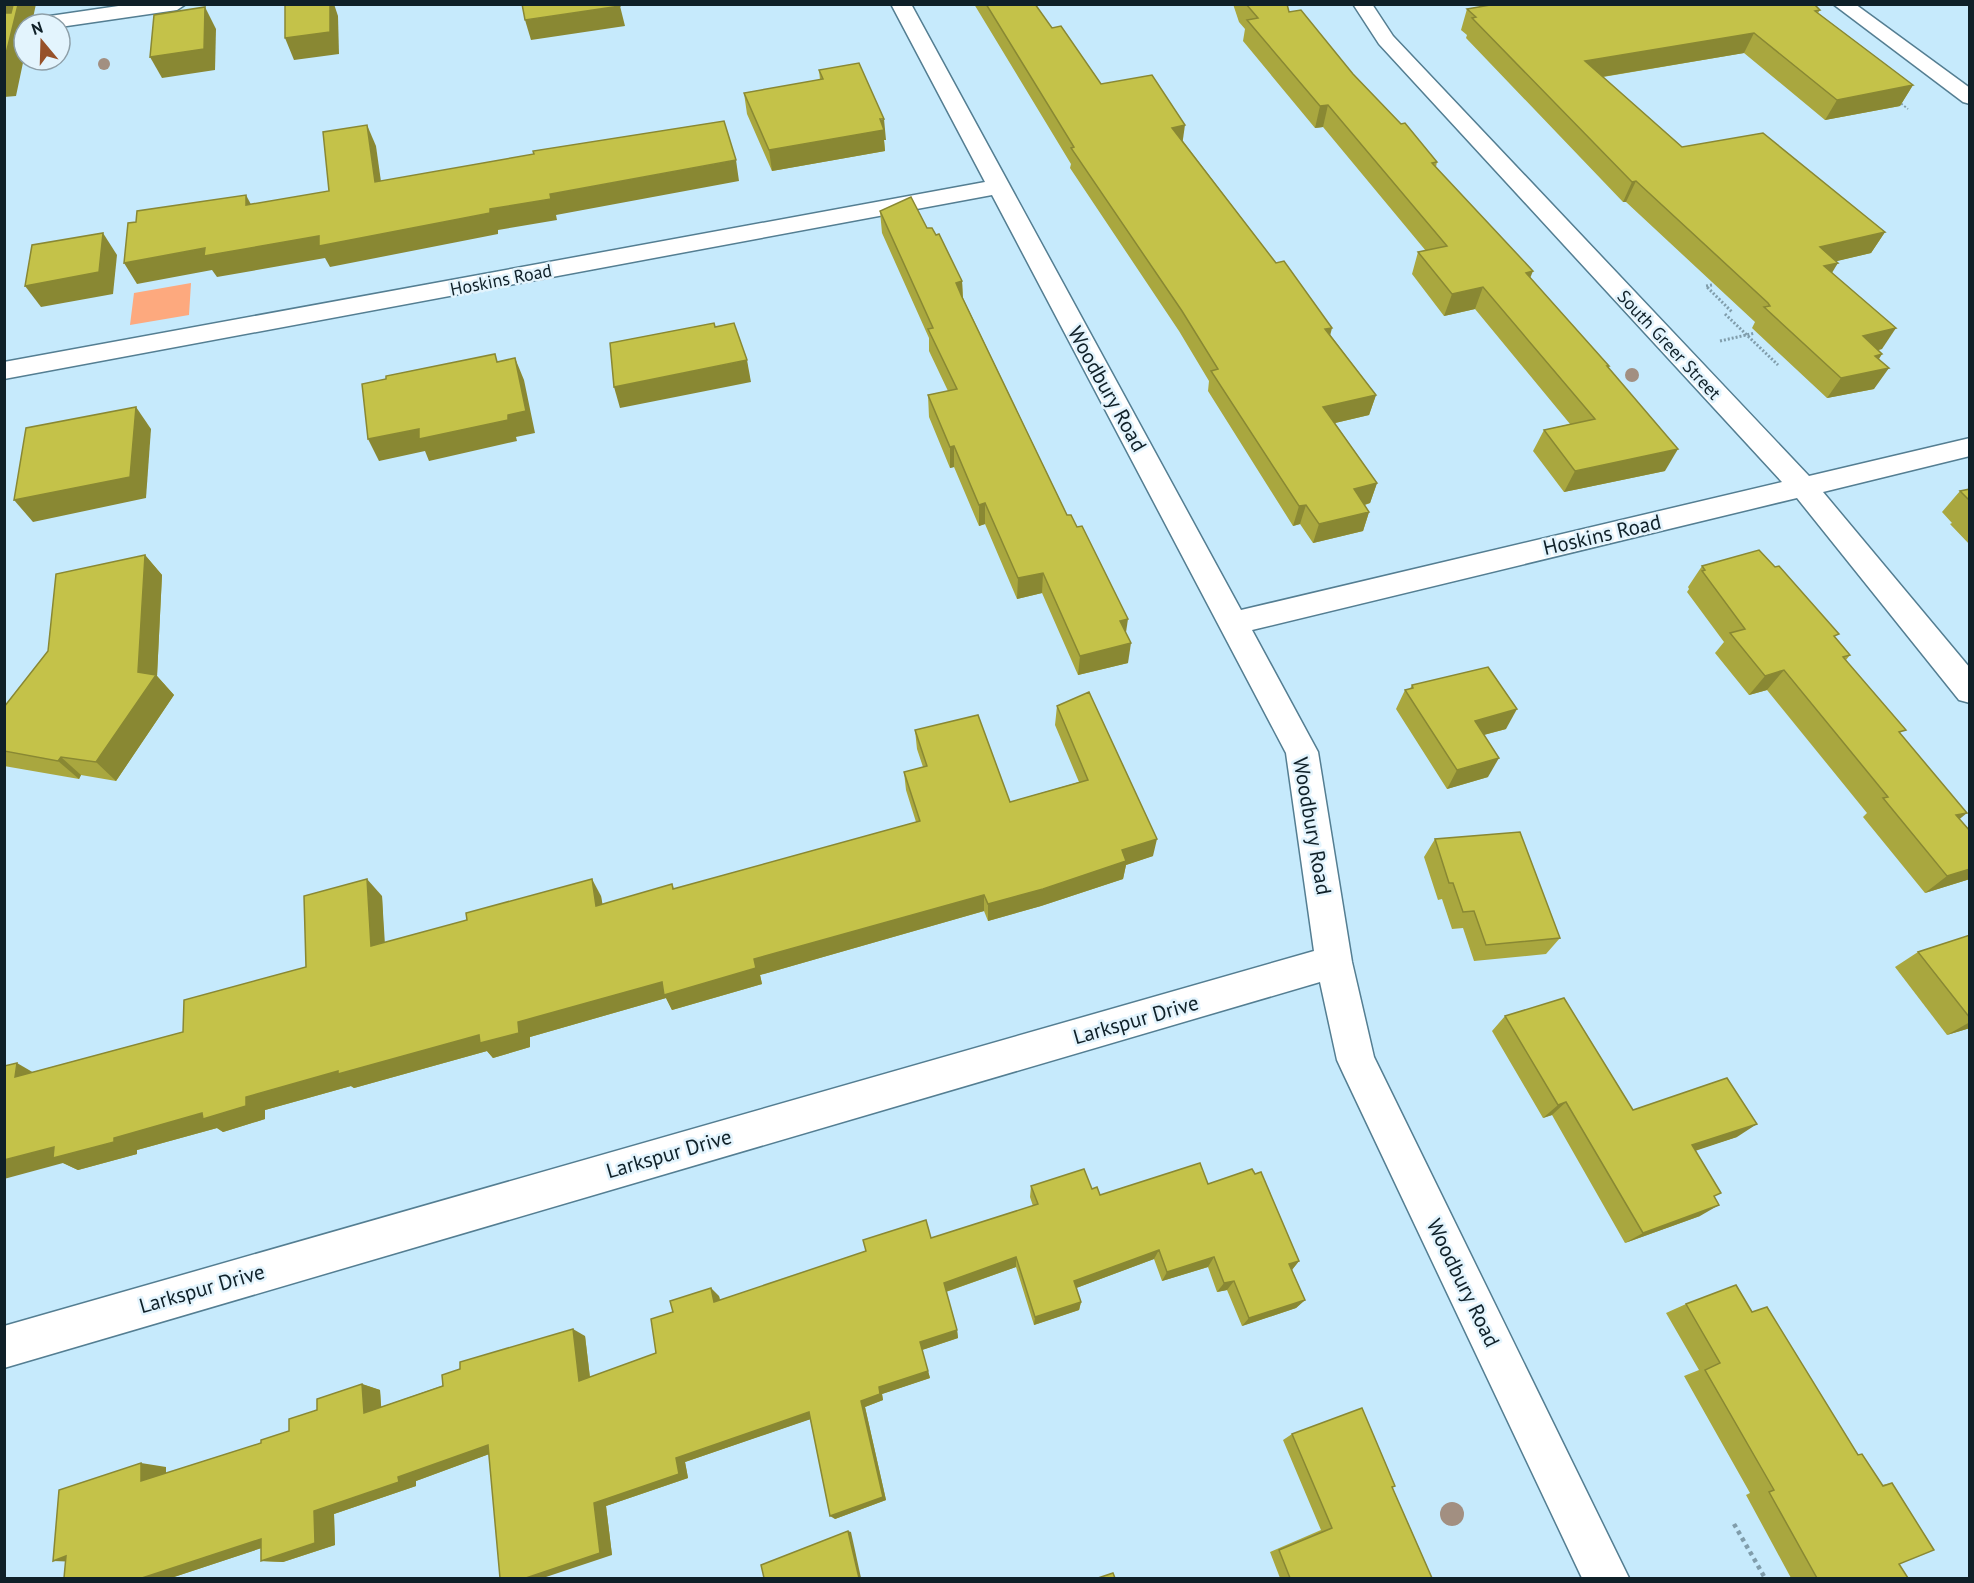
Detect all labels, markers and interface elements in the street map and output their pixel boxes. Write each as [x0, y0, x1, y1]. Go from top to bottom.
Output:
north arrow [12, 12, 72, 72]
text: N [29, 17, 45, 39]
street label: Hoskins Road [448, 258, 554, 301]
street label: South Greer Street [1613, 285, 1726, 404]
street label: Woodbury Road [1062, 321, 1153, 456]
street label: Hoskins Road [1540, 508, 1664, 561]
street label: Woodbury Road [1287, 755, 1338, 897]
street label: Larkspur Drive [1070, 989, 1202, 1050]
street label: Larkspur Drive [603, 1123, 735, 1184]
street label: Woodbury Road [1421, 1214, 1506, 1351]
street label: Larkspur Drive [136, 1258, 268, 1319]

